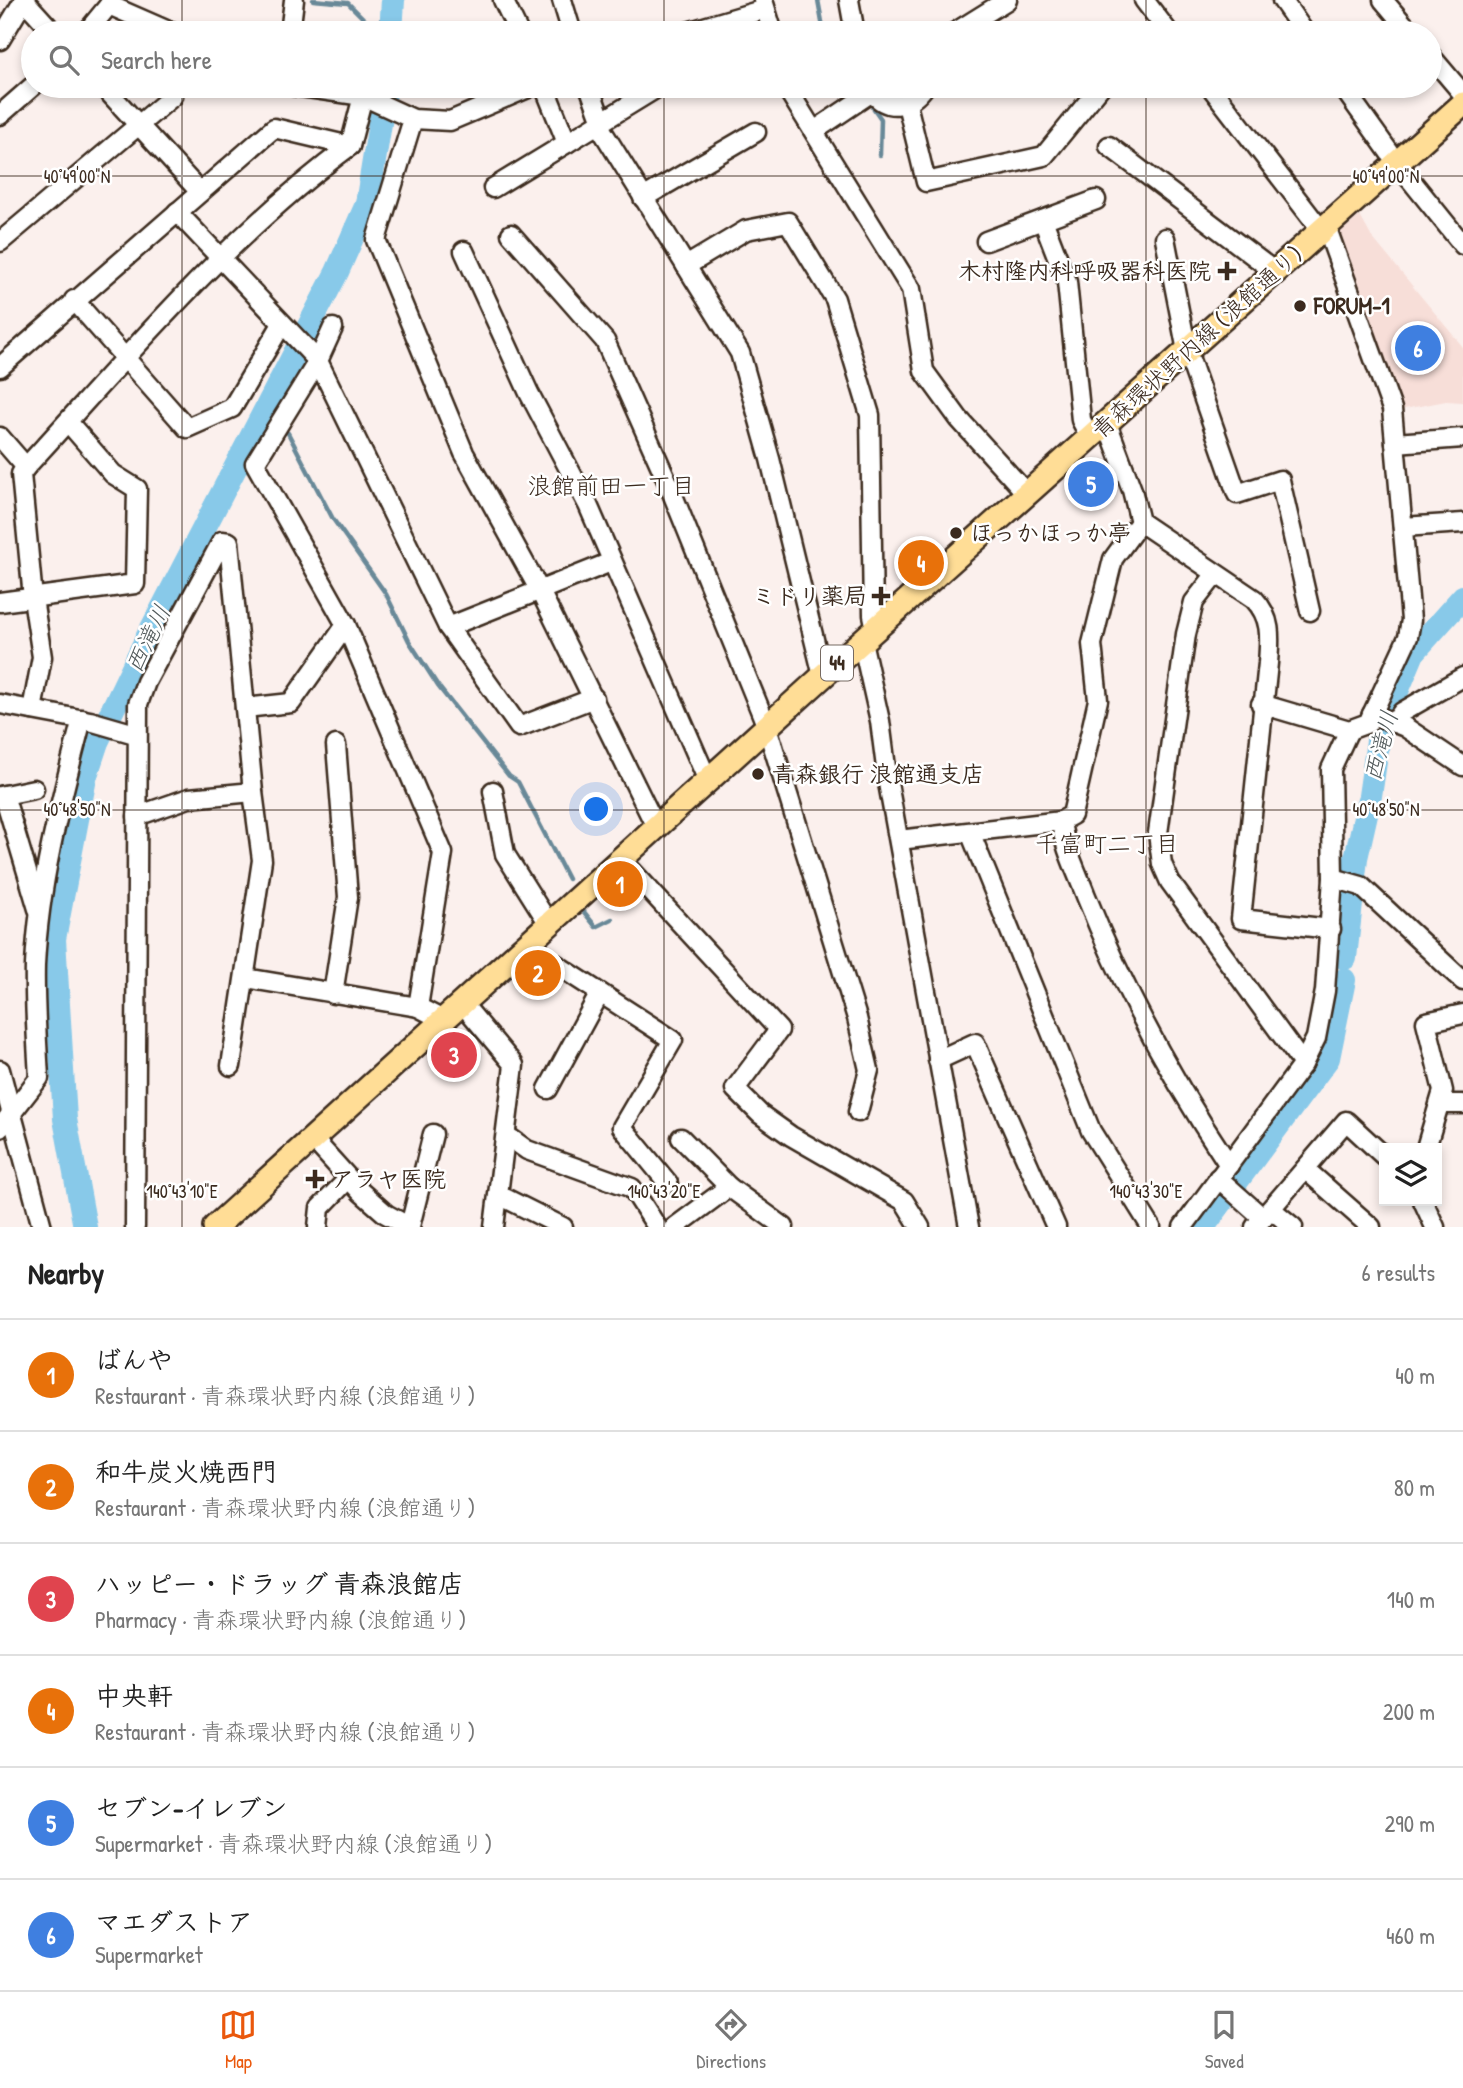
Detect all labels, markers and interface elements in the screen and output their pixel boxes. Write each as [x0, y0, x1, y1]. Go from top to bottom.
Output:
search box [21, 21, 1442, 98]
icon: search [45, 41, 83, 79]
text: Search here [101, 42, 212, 77]
text: 40°49'00"N [44, 164, 110, 189]
text: 40°49'00"N [1353, 164, 1419, 189]
street label: 青森環状野内線 (浪館通り) [1084, 238, 1309, 445]
place label: 木村隆内科呼吸器科医院 [958, 255, 1211, 286]
marker: 木村隆内科呼吸器科医院 [1217, 261, 1237, 281]
place label: FORUM-1 [1313, 290, 1390, 321]
marker: FORUM-1 [1292, 298, 1308, 314]
pin: 6 [1395, 322, 1441, 374]
pin: 5 [1068, 458, 1114, 510]
district label: 浪館前田一丁目 [527, 469, 695, 501]
place label: ほっかほっか亭 [970, 517, 1131, 548]
marker: ほっかほっか亭 [948, 525, 964, 541]
pin: 4 [898, 537, 944, 589]
place label: ミドリ薬局 [752, 580, 867, 611]
marker: ミドリ薬局 [873, 588, 889, 604]
water label: 西滝川 [117, 599, 177, 678]
road number: 44 [821, 646, 853, 680]
water label: 西滝川 [1355, 707, 1405, 785]
place label: 青森銀行 浪館通支店 [772, 758, 984, 789]
marker: 青森銀行 浪館通支店 [750, 766, 766, 782]
your location [579, 792, 613, 826]
text: 40°48'50"N [43, 797, 111, 822]
text: 40°48'50"N [1352, 797, 1420, 822]
district label: 千富町二丁目 [1035, 827, 1179, 859]
pin: 1 [597, 858, 643, 910]
pin: 2 [515, 947, 561, 999]
pin: 3 [431, 1029, 477, 1081]
map controls [1379, 1143, 1442, 1206]
button: layers [1379, 1143, 1442, 1206]
place label: アラヤ医院 [331, 1163, 446, 1194]
marker: アラヤ医院 [305, 1169, 325, 1189]
text: 140°43'10"E [146, 1179, 218, 1204]
text: 140°43'20"E [627, 1179, 701, 1204]
text: 140°43'30"E [1110, 1179, 1182, 1204]
text: Nearby [28, 1253, 104, 1293]
text: 6 results [1362, 1257, 1435, 1288]
text: ばんや [95, 1342, 173, 1377]
text: 1 [47, 1360, 55, 1391]
text: 40 m [1395, 1360, 1435, 1391]
text: Restaurant · 青森環状野内線 (浪館通り) [95, 1380, 475, 1411]
text: 和牛炭火焼西門 [95, 1454, 277, 1489]
text: 2 [46, 1472, 56, 1503]
text: 80 m [1394, 1472, 1435, 1503]
text: Restaurant · 青森環状野内線 (浪館通り) [95, 1492, 475, 1523]
text: ハッピー・ドラッグ 青森浪館店 [95, 1566, 464, 1601]
text: 3 [46, 1584, 56, 1615]
text: 140 m [1387, 1584, 1435, 1615]
text: Pharmacy · 青森環状野内線 (浪館通り) [95, 1604, 466, 1635]
text: 中央軒 [95, 1678, 173, 1713]
text: 4 [47, 1696, 55, 1727]
text: 200 m [1383, 1696, 1435, 1727]
text: Restaurant · 青森環状野内線 (浪館通り) [95, 1716, 475, 1747]
text: セブン-イレブン [95, 1790, 288, 1825]
text: 5 [46, 1808, 56, 1839]
text: 290 m [1385, 1808, 1435, 1839]
text: Supermarket · 青森環状野内線 (浪館通り) [95, 1828, 492, 1859]
text: マエダストア [95, 1904, 253, 1939]
text: 6 [46, 1920, 56, 1951]
text: 460 m [1386, 1920, 1435, 1951]
text: Supermarket [95, 1939, 203, 1970]
tab: Map [219, 2006, 257, 2074]
tab: Directions [696, 2006, 766, 2074]
tab: Saved [1205, 2006, 1244, 2074]

